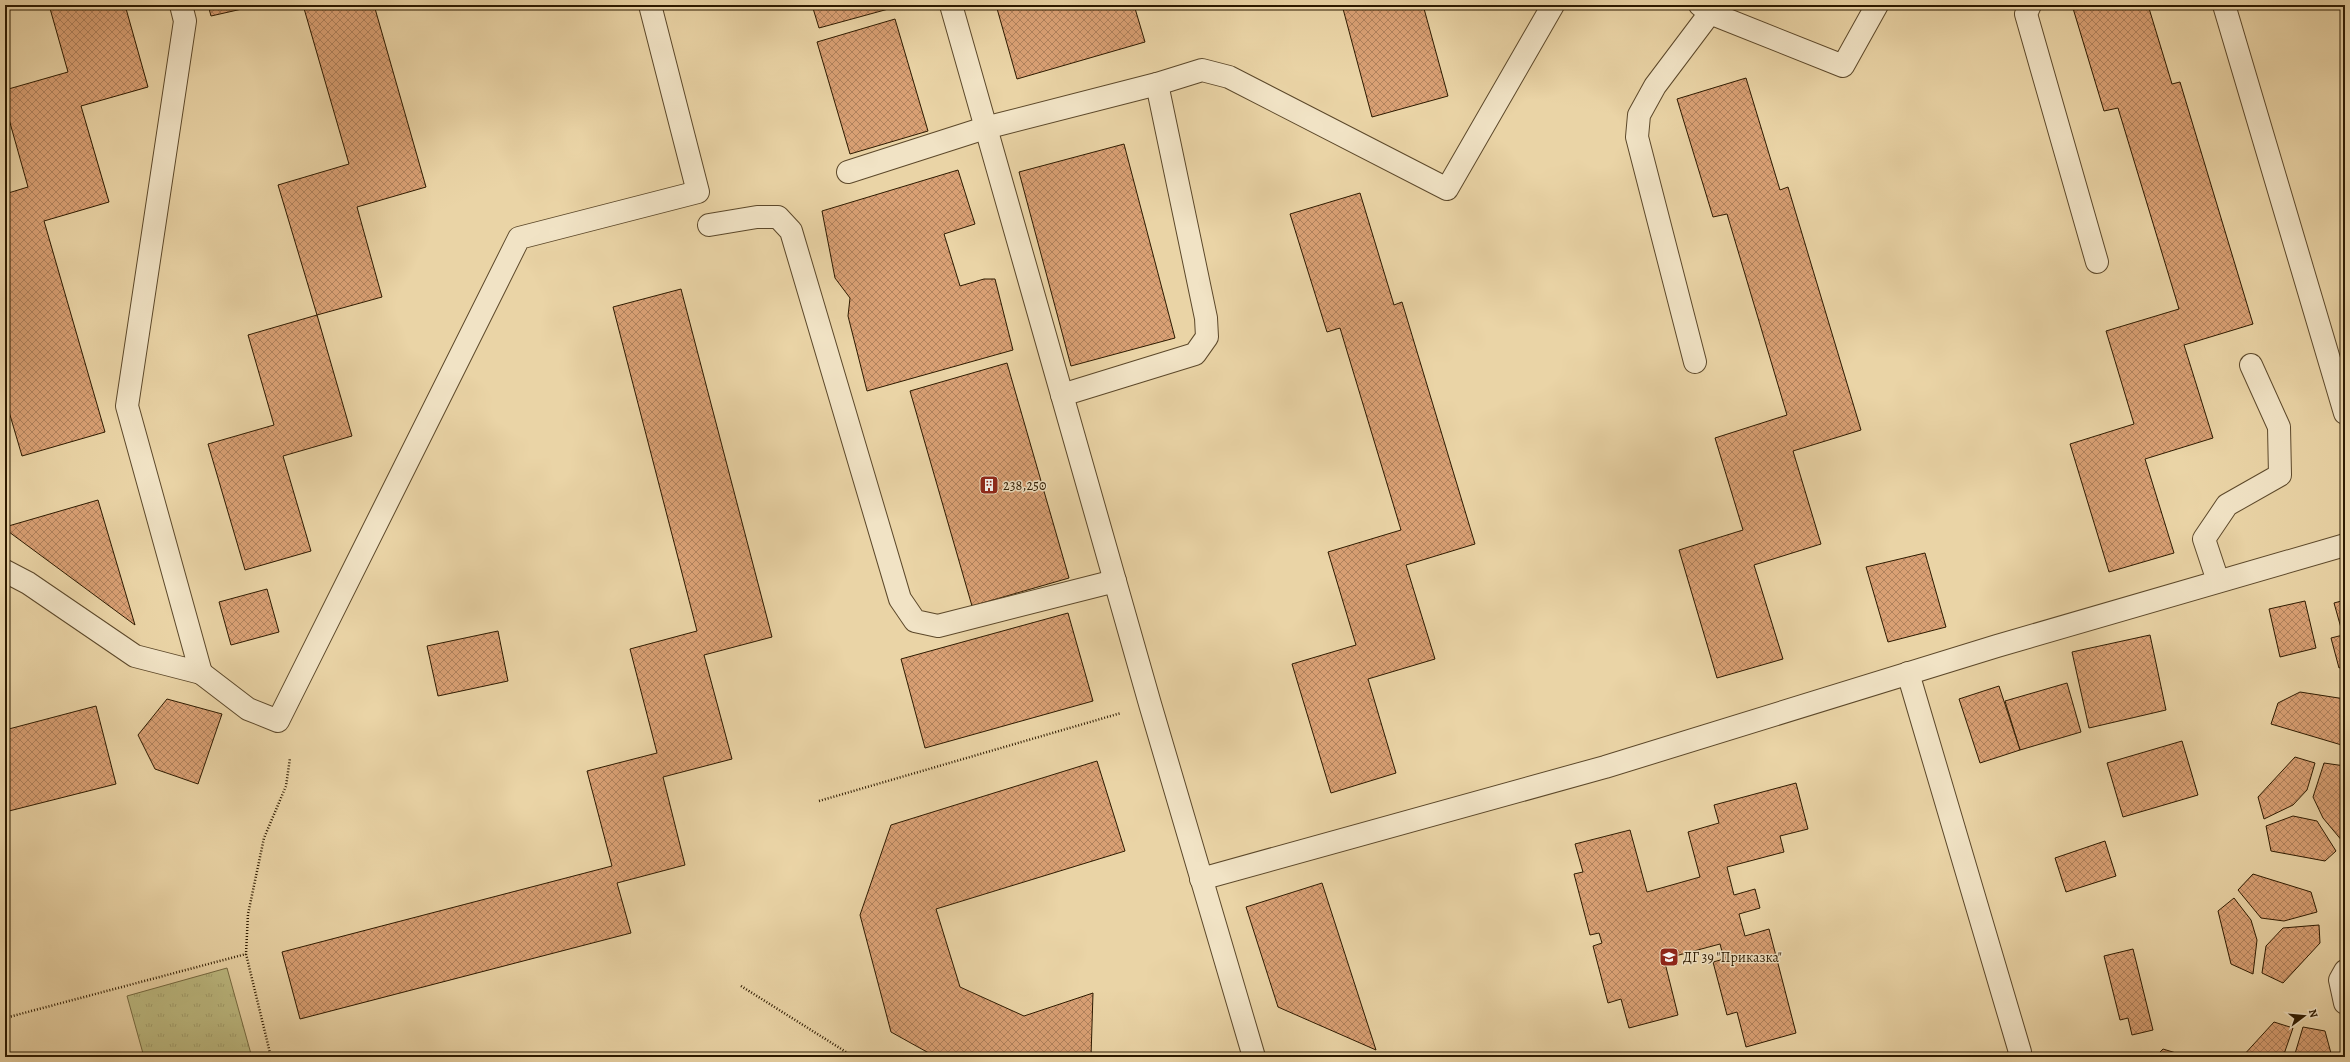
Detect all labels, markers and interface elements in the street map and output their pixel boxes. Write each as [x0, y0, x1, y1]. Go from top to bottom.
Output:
building icon: 238,250 [978, 474, 1000, 496]
place label: 238,250 [1003, 476, 1047, 495]
school or university icon: ДГ 39 "Приказка" [1658, 946, 1680, 968]
place label: ДГ 39 "Приказка" [1683, 948, 1782, 967]
north arrow [2284, 996, 2324, 1036]
text: N [2305, 1007, 2321, 1019]

